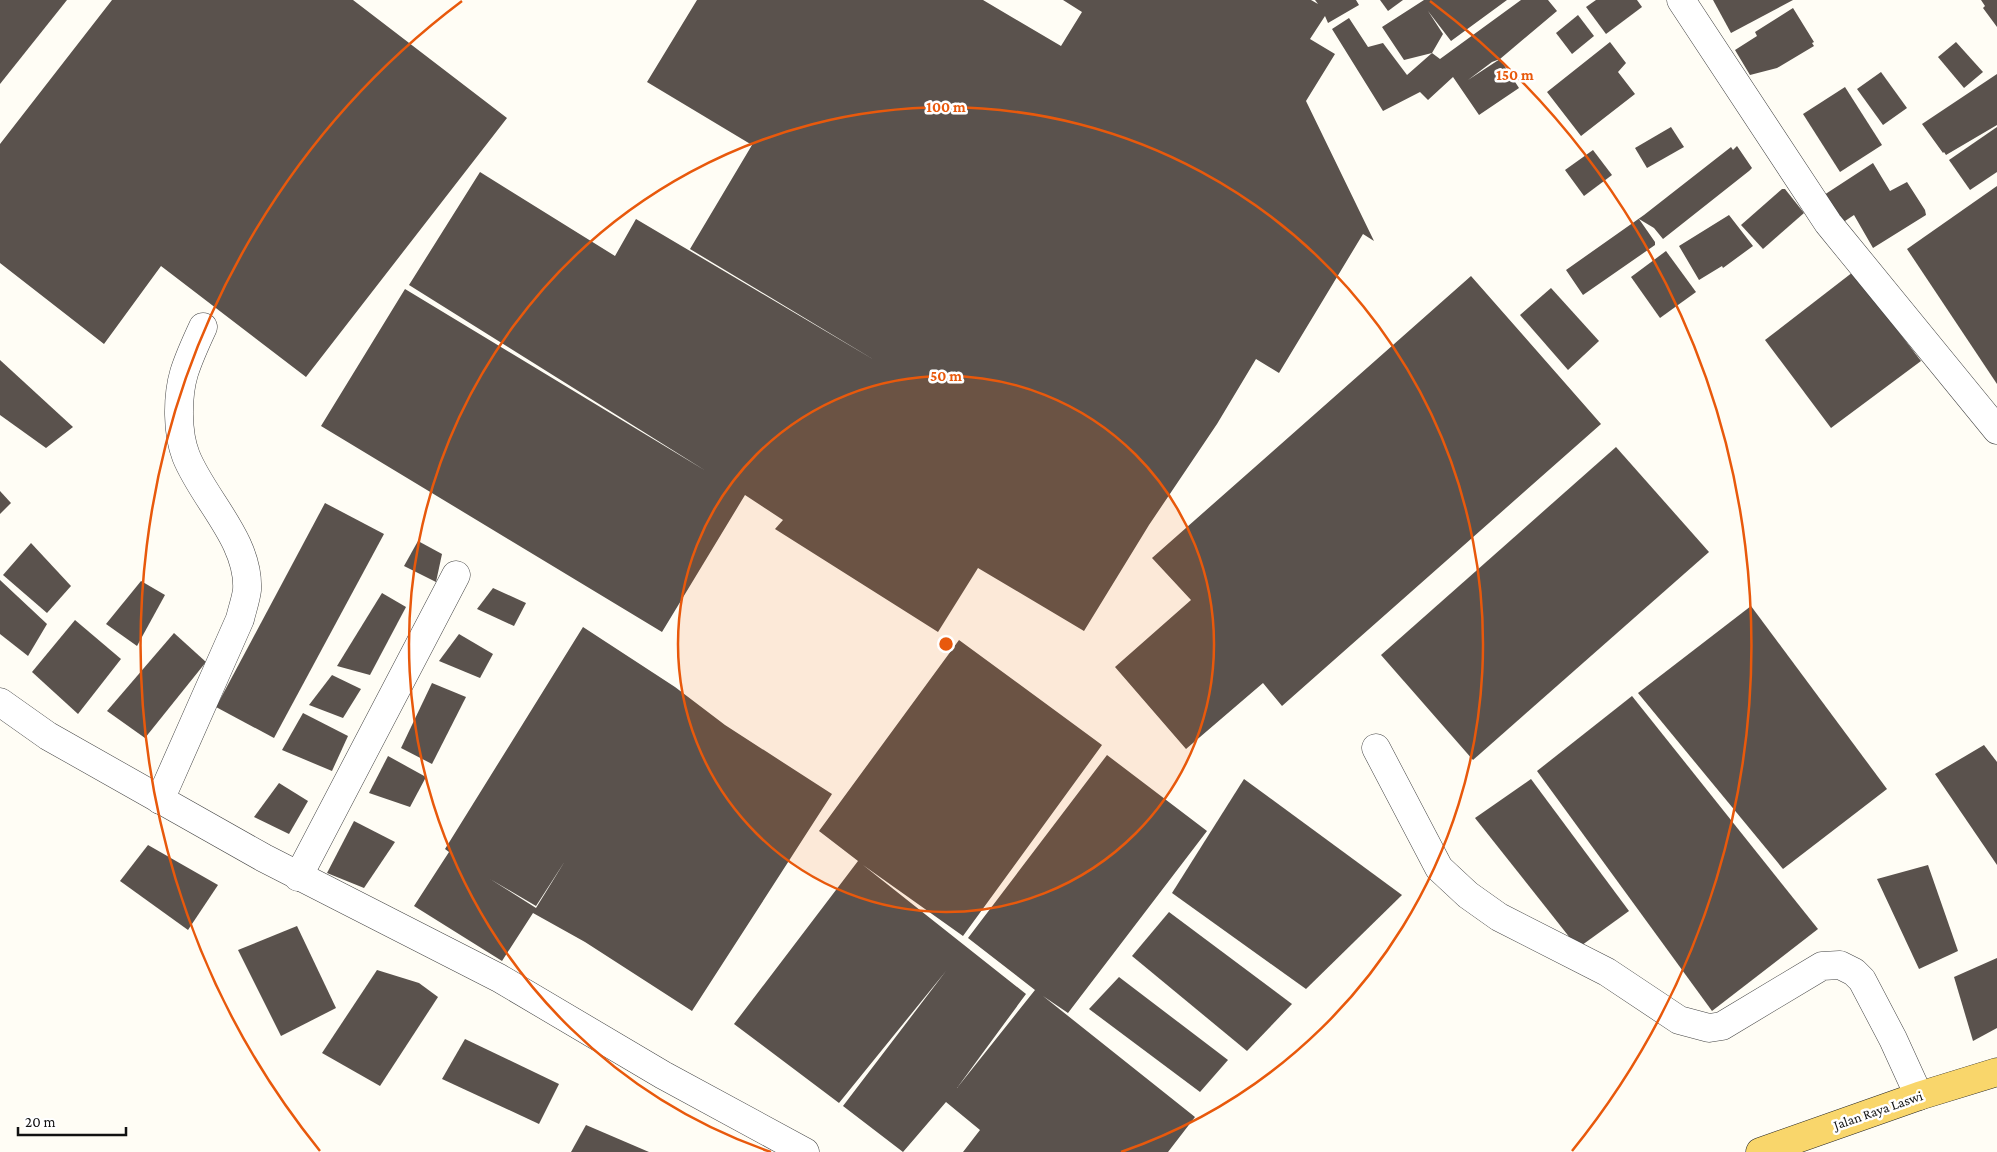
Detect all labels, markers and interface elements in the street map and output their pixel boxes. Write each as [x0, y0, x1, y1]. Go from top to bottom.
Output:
text: 150 m [1496, 67, 1534, 83]
text: 100 m [926, 99, 966, 115]
text: 50 m [930, 368, 962, 384]
centre of rings [937, 635, 955, 653]
street label: Jalan Raya Laswi [1829, 1087, 1925, 1133]
scale bar [18, 1104, 125, 1136]
text: 20 m [25, 1114, 56, 1130]

